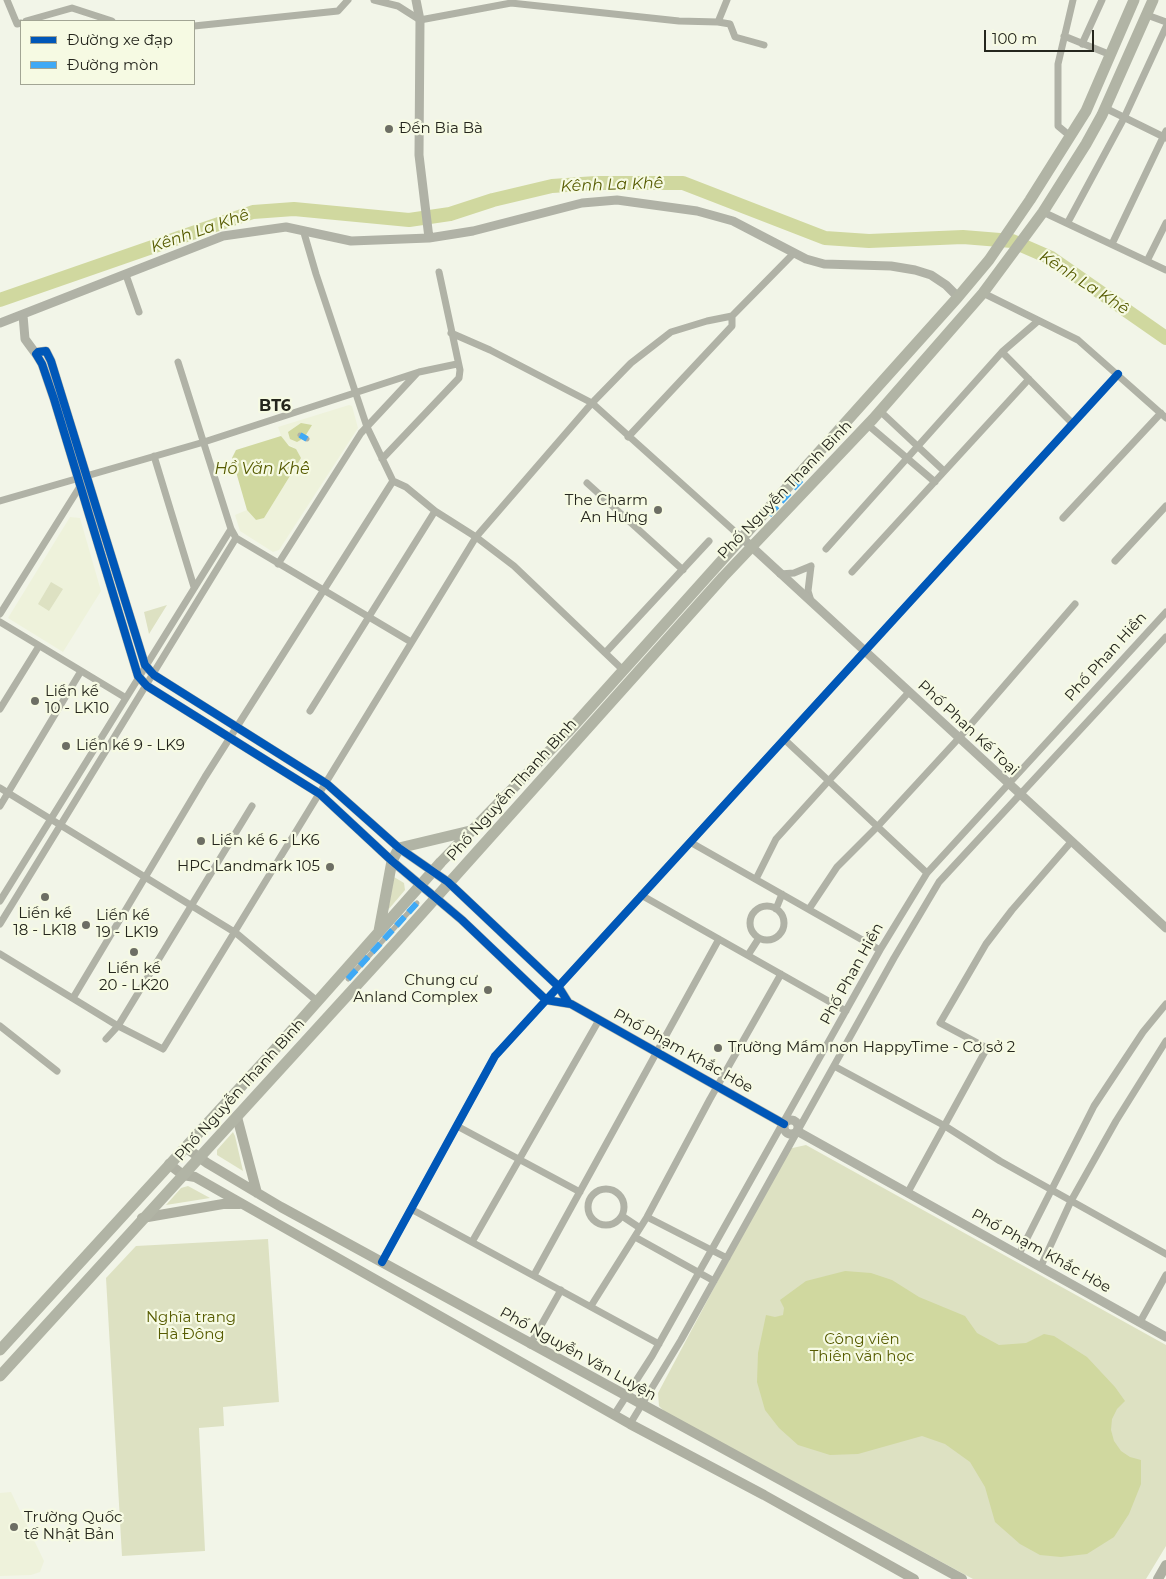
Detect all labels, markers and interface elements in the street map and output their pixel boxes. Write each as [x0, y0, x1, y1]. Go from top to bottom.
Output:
legend [20, 20, 195, 85]
scale bar [986, 20, 1096, 52]
text: 100 m [992, 29, 1037, 48]
text: Đường xe đạp [67, 30, 173, 49]
text: Đường mòn [67, 55, 159, 74]
place label: Đền Bia Bà [399, 120, 483, 138]
marker: Đền Bia Bà [383, 123, 395, 135]
water label: Kênh La Khê [560, 174, 664, 196]
water label: Kênh La Khê [148, 205, 252, 257]
water label: Kênh La Khê [1036, 247, 1132, 319]
district label: BT6 [259, 396, 291, 416]
street label: Phố Nguyễn Thanh Bình [714, 417, 856, 563]
water label: Hồ Văn Khê [214, 459, 310, 479]
place label: The Charm An Hưng [565, 492, 648, 527]
marker: The Charm An Hưng [652, 504, 664, 516]
street label: Phố Phan Hiền [1061, 609, 1151, 705]
street label: Phố Phan Kế Toại [914, 677, 1022, 779]
place label: Liền kề 10 - LK10 [45, 683, 109, 718]
marker: Liền kề 10 - LK10 [29, 695, 41, 707]
street label: Phố Nguyễn Thanh Bình [443, 715, 581, 865]
place label: Liền kề 9 - LK9 [76, 737, 185, 755]
marker: Liền kề 9 - LK9 [60, 740, 72, 752]
place label: Liền kề 6 - LK6 [211, 832, 320, 850]
marker: Liền kề 6 - LK6 [195, 835, 207, 847]
place label: HPC Landmark 105 [177, 858, 320, 876]
marker: HPC Landmark 105 [324, 861, 336, 873]
marker: Liền kề 18 - LK18 [39, 891, 51, 903]
place label: Liền kề 18 - LK18 [13, 905, 77, 940]
place label: Liền kề 19 - LK19 [96, 907, 158, 942]
marker: Liền kề 19 - LK19 [80, 919, 92, 931]
street label: Phố Phan Hiền [817, 920, 887, 1028]
marker: Liền kề 20 - LK20 [128, 946, 140, 958]
place label: Liền kề 20 - LK20 [99, 960, 169, 995]
place label: Chung cư Anland Complex [353, 972, 478, 1007]
marker: Chung cư Anland Complex [482, 984, 494, 996]
street label: Phố Phạm Khắc Hòe [610, 1005, 756, 1097]
street label: Phố Nguyễn Thanh Bình [171, 1015, 309, 1165]
place label: Trường Mầm non HappyTime - Cơ sở 2 [728, 1039, 1015, 1057]
marker: Trường Mầm non HappyTime - Cơ sở 2 [712, 1042, 724, 1054]
street label: Phố Phạm Khắc Hòe [968, 1205, 1114, 1297]
street label: Phố Nguyễn Văn Luyện [497, 1303, 659, 1405]
park label: Nghĩa trang Hà Đông [146, 1309, 236, 1344]
park label: Công viên Thiên văn học [810, 1331, 914, 1366]
place label: Trường Quốc tế Nhật Bản [24, 1509, 123, 1544]
marker: Trường Quốc tế Nhật Bản [8, 1521, 20, 1533]

